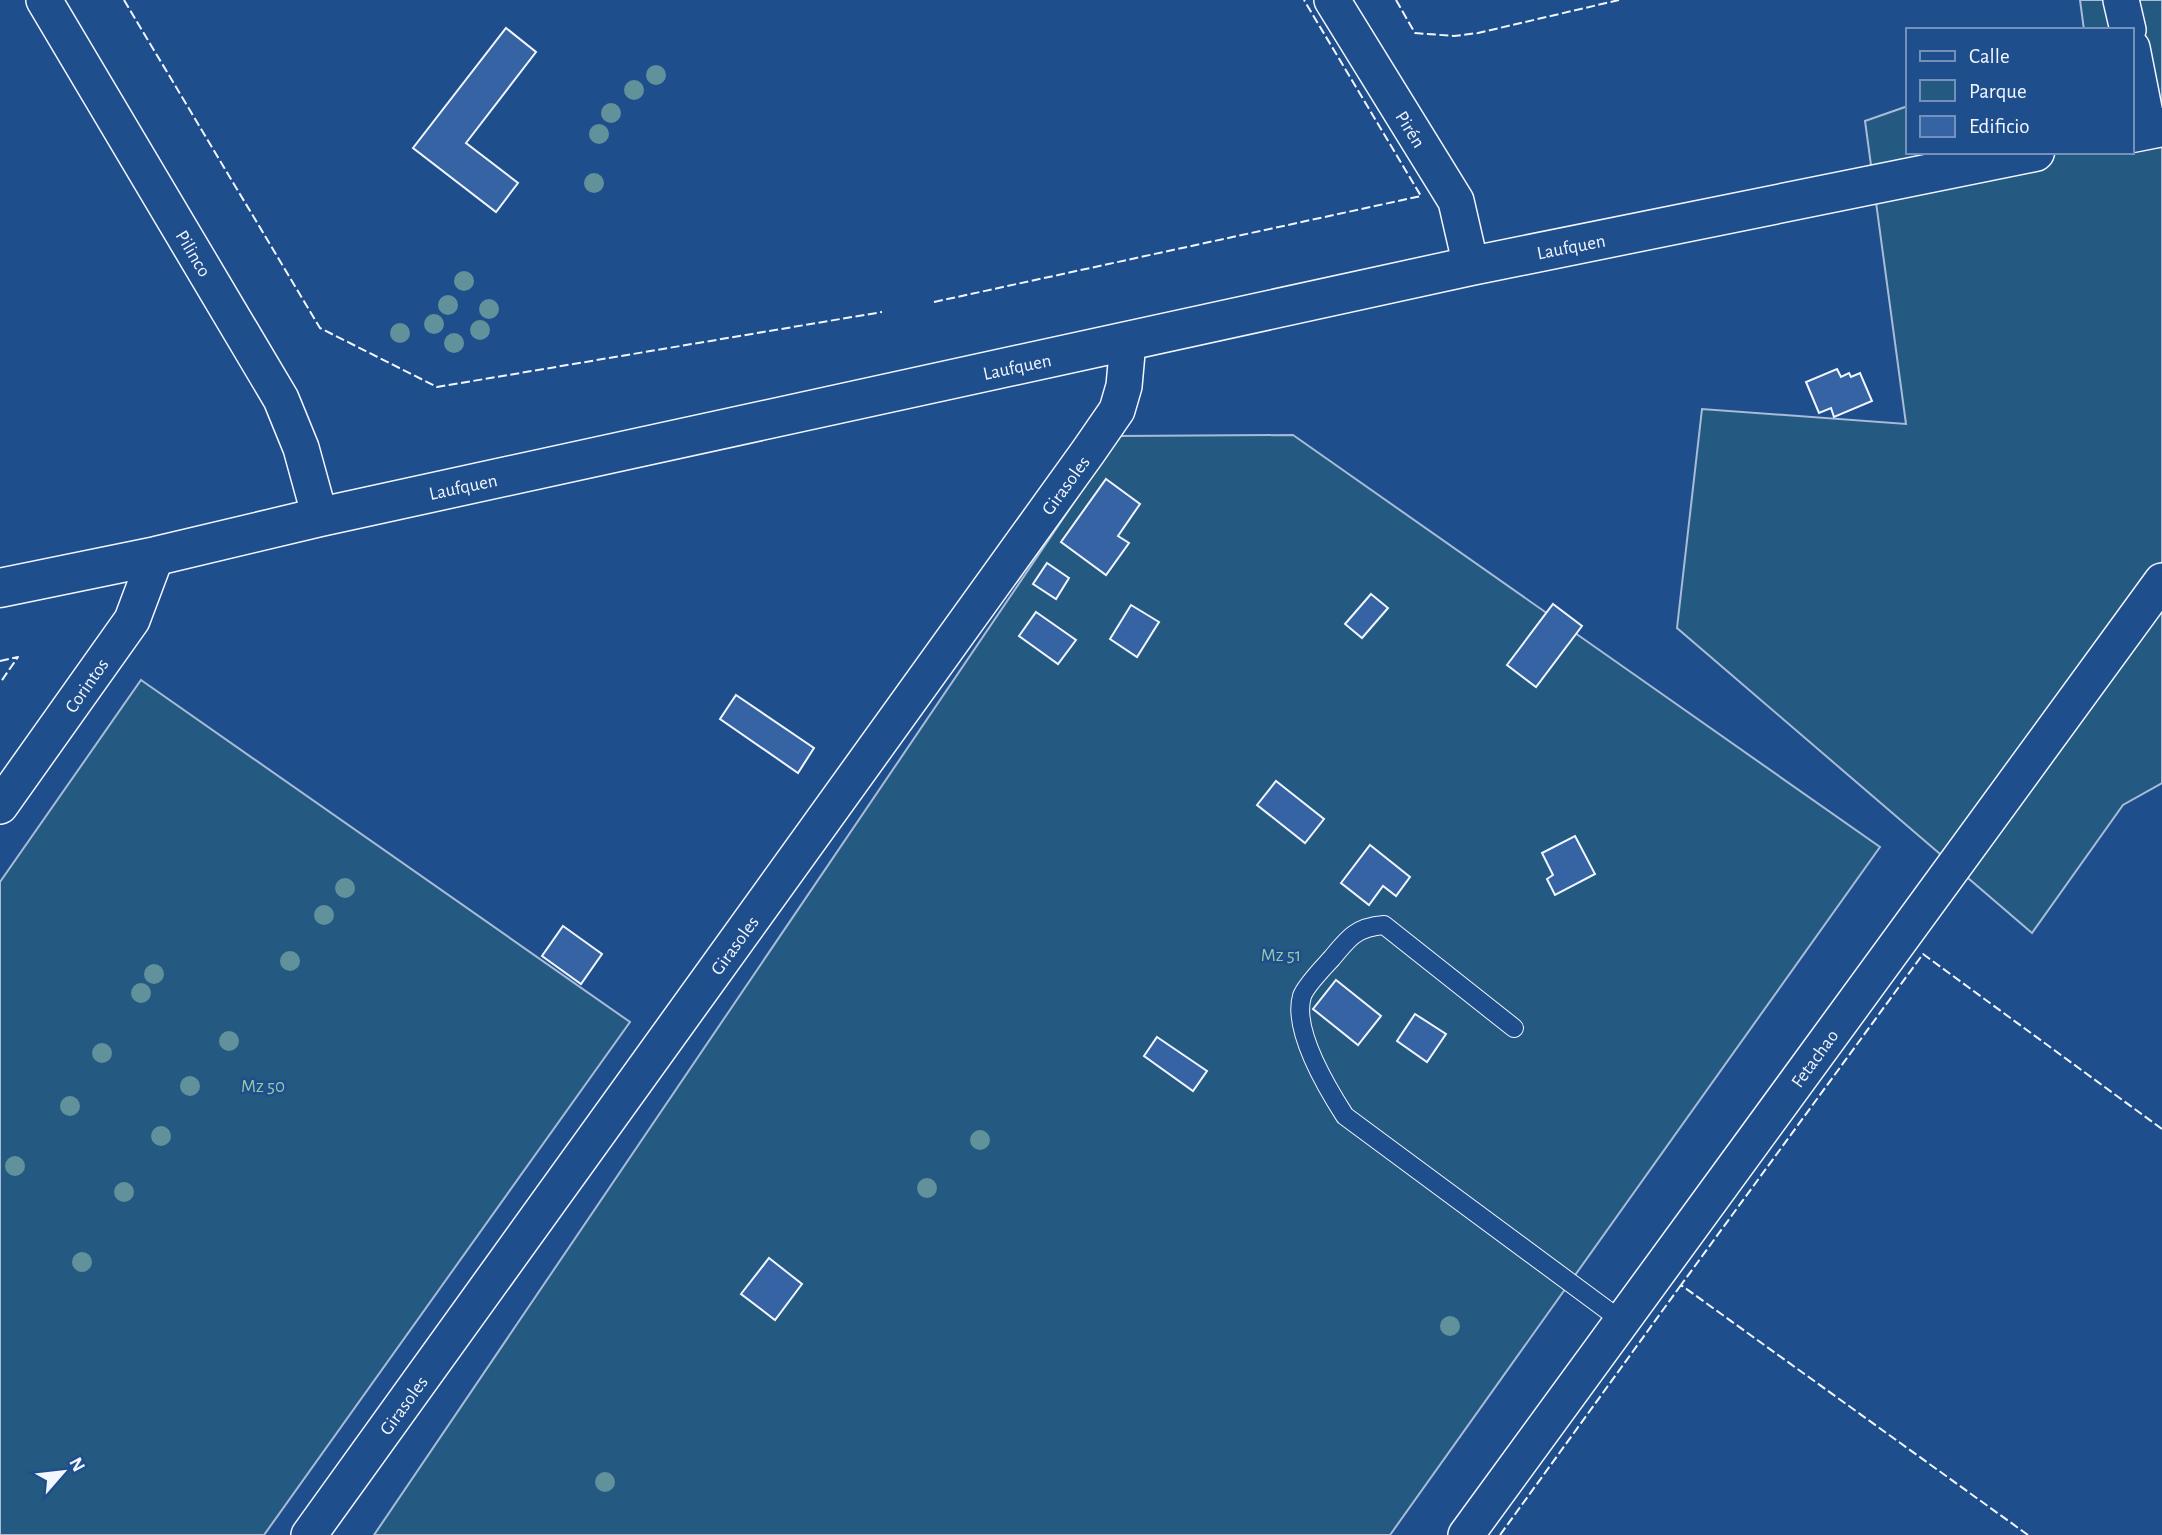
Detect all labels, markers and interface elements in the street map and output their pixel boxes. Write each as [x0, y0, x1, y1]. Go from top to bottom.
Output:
legend [1906, 28, 2134, 154]
text: Calle [1969, 46, 2010, 67]
text: Parque [1969, 81, 2027, 102]
street label: Pirén [1391, 108, 1428, 151]
text: Edificio [1969, 116, 2030, 137]
street label: Pilinco [172, 227, 214, 280]
street label: Laufquen [1535, 232, 1607, 263]
street label: Laufquen [981, 351, 1053, 384]
street label: Girasoles [1039, 453, 1094, 519]
street label: Laufquen [427, 471, 499, 504]
street label: Corintos [62, 655, 113, 716]
street label: Girasoles [708, 913, 763, 979]
park label: Mz 51 [1261, 946, 1301, 965]
street label: Fetachao [1788, 1026, 1842, 1091]
park label: Mz 50 [241, 1077, 285, 1096]
street label: Girasoles [377, 1373, 432, 1439]
north arrow [28, 1437, 98, 1507]
text: N [65, 1454, 88, 1475]

